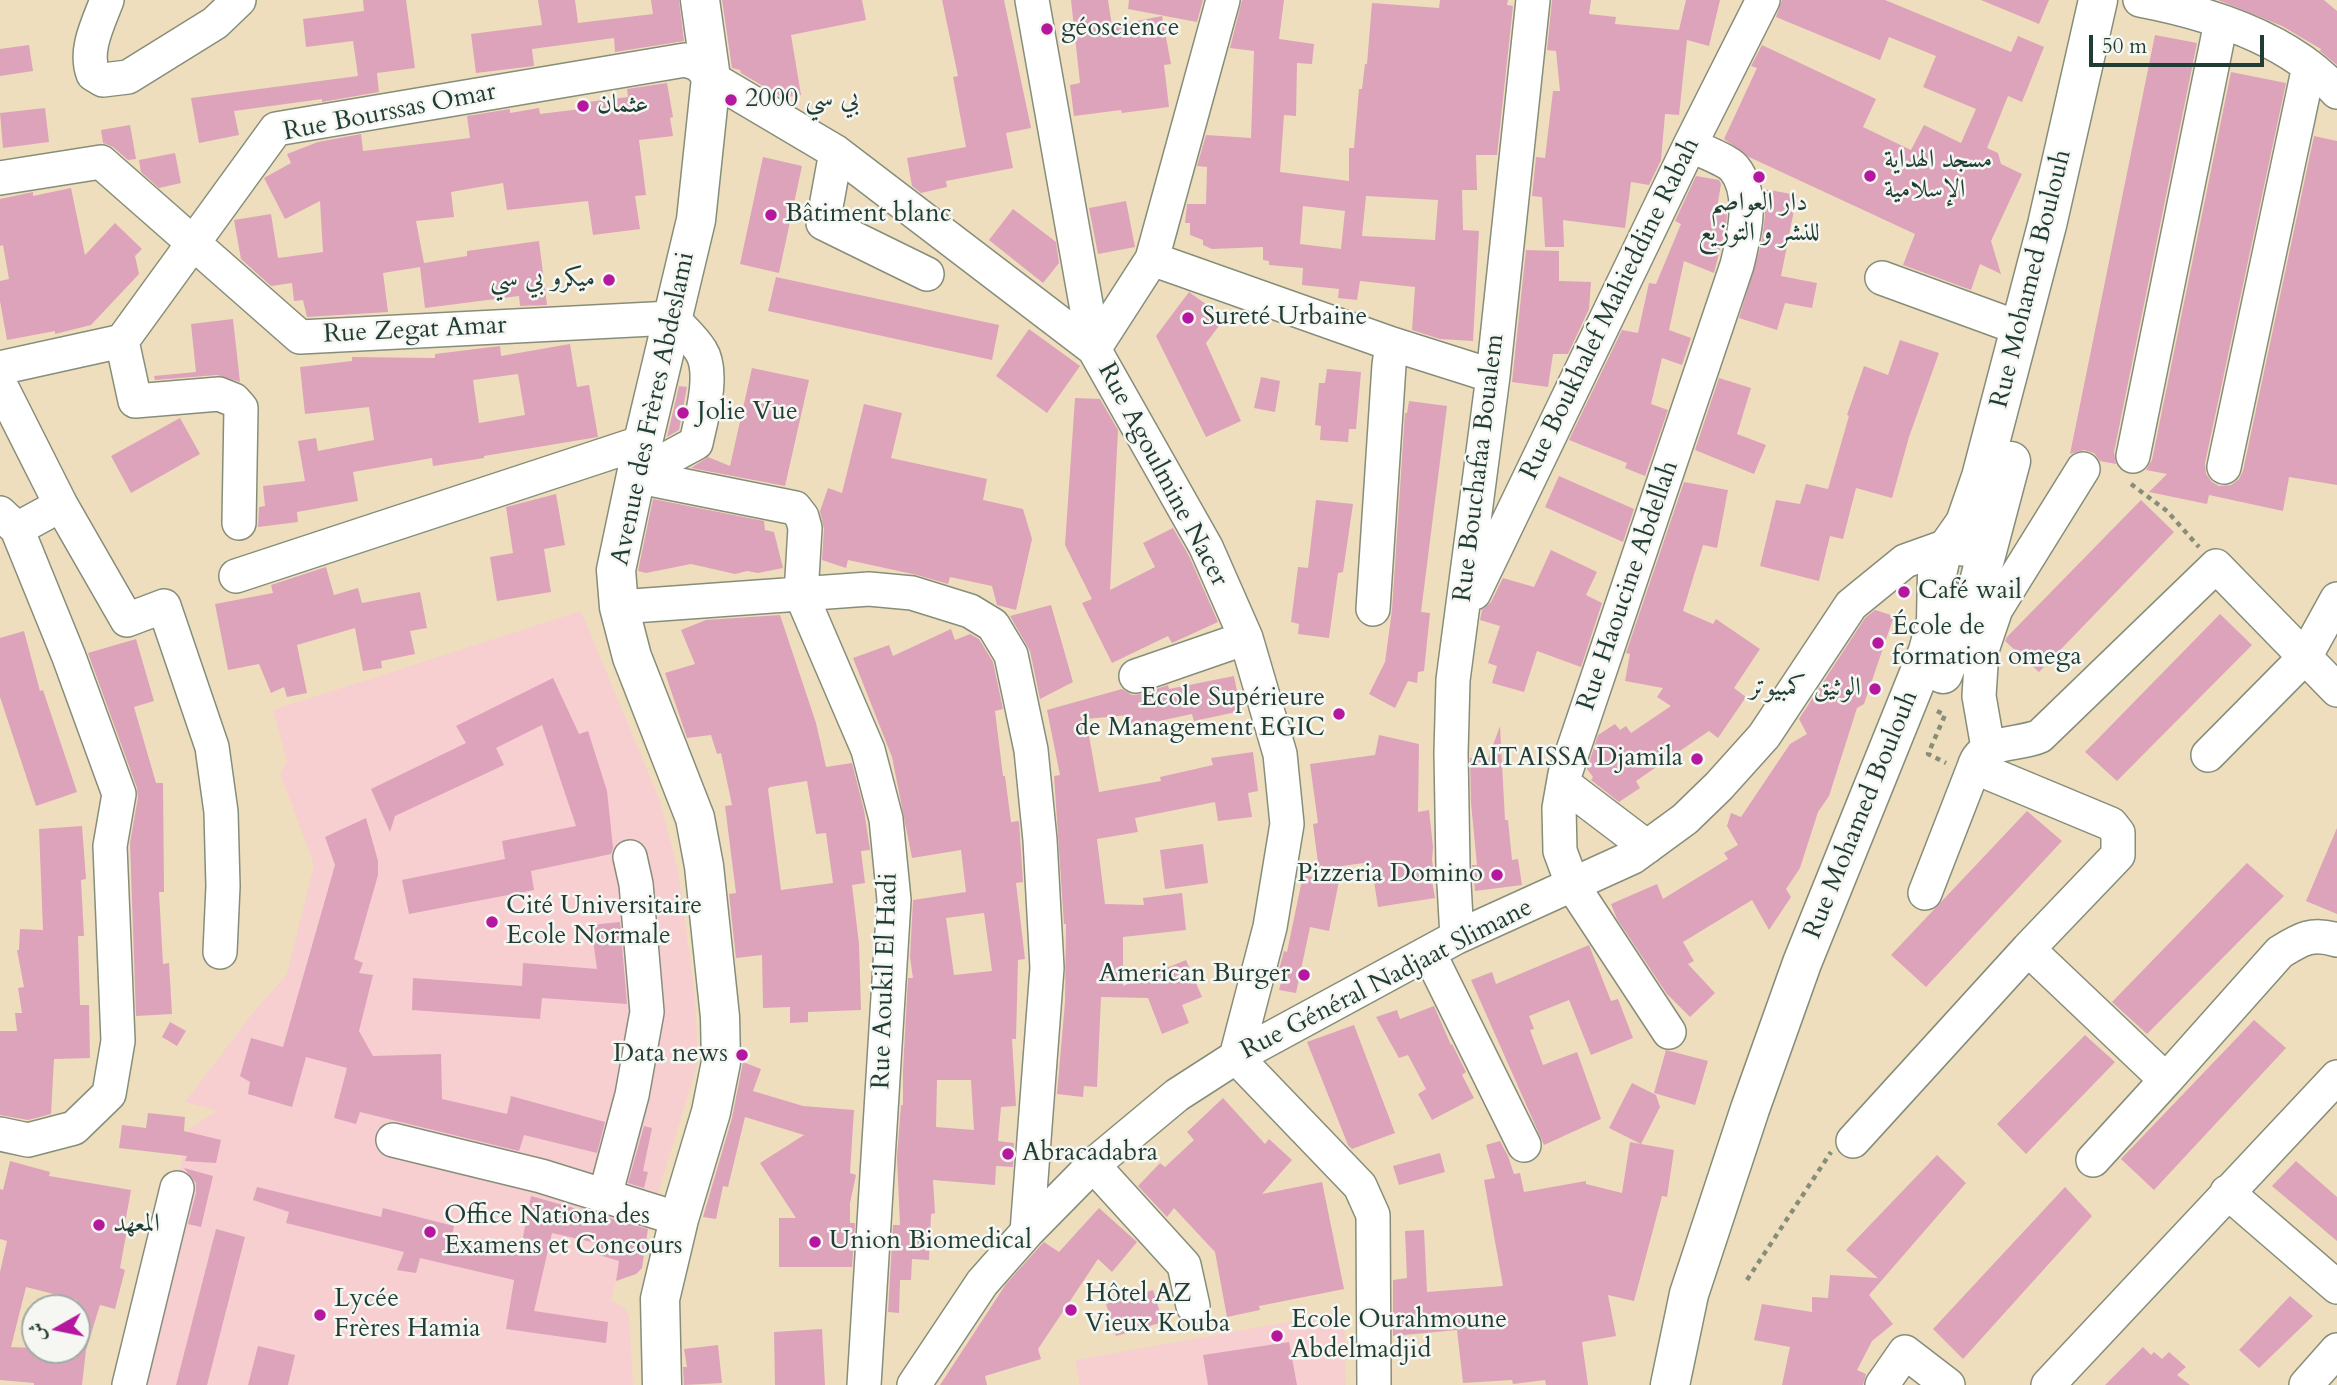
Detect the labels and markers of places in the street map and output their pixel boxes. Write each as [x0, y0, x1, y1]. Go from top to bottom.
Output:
place label: géoscience [1061, 13, 1180, 45]
marker: géoscience [1039, 21, 1055, 37]
place label: بي سي 2000 [745, 84, 859, 116]
place label: عثمان [597, 90, 649, 122]
marker: بي سي 2000 [723, 92, 739, 108]
marker: عثمان [575, 98, 591, 114]
place label: مسجد الهداية الإسلامية [1884, 145, 1992, 206]
marker: مسجد الهداية الإسلامية [1862, 168, 1878, 184]
marker: دار العواصم للنشر و التوزيع [1751, 169, 1767, 185]
place label: دار العواصم للنشر و التوزيع [1698, 188, 1820, 249]
place label: Bâtiment blanc [785, 199, 952, 231]
marker: Bâtiment blanc [763, 207, 779, 223]
place label: ميكرو بي سي [490, 264, 595, 296]
marker: ميكرو بي سي [601, 272, 617, 288]
place label: Sureté Urbaine [1202, 302, 1367, 334]
marker: Sureté Urbaine [1180, 310, 1196, 326]
place label: Jolie Vue [697, 397, 798, 429]
marker: Jolie Vue [675, 405, 691, 421]
place label: Café wail [1918, 576, 2022, 608]
marker: Café wail [1896, 584, 1912, 600]
place label: École de formation omega [1892, 612, 2082, 674]
marker: École de formation omega [1870, 635, 1886, 651]
place label: الوثيق كمبيوتر [1749, 673, 1861, 705]
marker: الوثيق كمبيوتر [1867, 681, 1883, 697]
place label: Ecole Supérieure de Management EGIC [1075, 683, 1325, 744]
marker: Ecole Supérieure de Management EGIC [1331, 706, 1347, 722]
place label: AITAISSA Djamila [1471, 743, 1683, 775]
marker: AITAISSA Djamila [1689, 751, 1705, 767]
place label: Pizzeria Domino [1297, 859, 1483, 891]
marker: Pizzeria Domino [1489, 867, 1505, 883]
place label: Cité Universitaire Ecole Normale [506, 891, 702, 953]
marker: Cité Universitaire Ecole Normale [484, 914, 500, 930]
place label: American Burger [1099, 959, 1290, 991]
marker: American Burger [1296, 967, 1312, 983]
place label: Data news [613, 1039, 728, 1071]
marker: Data news [734, 1047, 750, 1063]
place label: Abracadabra [1022, 1138, 1158, 1170]
marker: Abracadabra [1000, 1146, 1016, 1162]
place label: Office Nationa des Examens et Concours [444, 1201, 683, 1262]
place label: المعهد [113, 1209, 160, 1241]
marker: المعهد [91, 1217, 107, 1233]
marker: Office Nationa des Examens et Concours [422, 1224, 438, 1240]
place label: Union Biomedical [829, 1226, 1032, 1258]
marker: Union Biomedical [807, 1234, 823, 1250]
place label: Hôtel AZ Vieux Kouba [1085, 1279, 1230, 1340]
place label: Lycée Frères Hamia [334, 1284, 481, 1346]
marker: Hôtel AZ Vieux Kouba [1063, 1302, 1079, 1318]
place label: Ecole Ourahmoune Abdelmadjid [1291, 1305, 1507, 1366]
marker: Lycée Frères Hamia [312, 1307, 328, 1323]
marker: Ecole Ourahmoune Abdelmadjid [1269, 1328, 1285, 1344]

